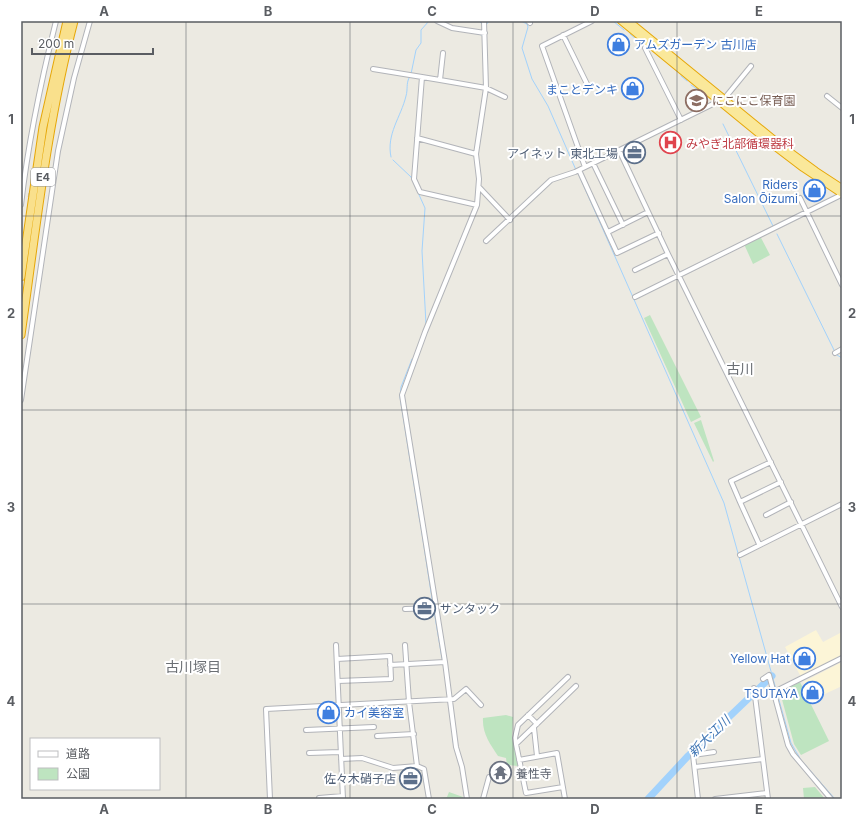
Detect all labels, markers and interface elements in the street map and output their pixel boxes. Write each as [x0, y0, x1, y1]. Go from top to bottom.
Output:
text: A [99, 3, 109, 19]
text: B [264, 3, 273, 19]
text: C [427, 3, 437, 19]
text: D [590, 3, 600, 19]
text: E [755, 3, 763, 19]
scale bar [32, 30, 153, 56]
shop icon: アムズガーデン 古川店 [606, 31, 632, 57]
text: 200 m [38, 36, 74, 51]
place label: アムズガーデン 古川店 [634, 37, 757, 52]
shop icon: まことデンキ [620, 76, 646, 102]
place label: まことデンキ [546, 82, 618, 97]
school or university icon: にこにこ保育園 [684, 87, 710, 113]
place label: にこにこ保育園 [712, 93, 796, 108]
text: 1 [8, 111, 14, 127]
text: 1 [849, 111, 855, 127]
hospital icon: みやぎ北部循環器科 [657, 130, 683, 156]
place label: みやぎ北部循環器科 [686, 136, 794, 151]
office icon: アイネット 東北工場 [621, 140, 647, 166]
place label: アイネット 東北工場 [507, 146, 618, 161]
road number: E4 [31, 168, 55, 186]
place label: Riders Salon Ōizumi [724, 177, 798, 206]
shop icon: Riders Salon Ōizumi [801, 178, 827, 204]
text: 2 [7, 305, 15, 321]
text: 2 [848, 305, 856, 321]
district label: 古川 [726, 360, 754, 377]
text: 3 [7, 499, 15, 515]
text: 3 [848, 499, 856, 515]
office icon: サンタック [412, 595, 438, 621]
place label: サンタック [440, 601, 500, 616]
shop icon: Yellow Hat [792, 645, 818, 671]
place label: Yellow Hat [730, 651, 790, 666]
district label: 古川塚目 [165, 658, 221, 675]
shop icon: TSUTAYA [800, 680, 826, 706]
place label: TSUTAYA [744, 686, 798, 701]
text: 4 [7, 693, 16, 709]
text: 4 [848, 693, 857, 709]
shop icon: カイ美容室 [315, 699, 341, 725]
place label: カイ美容室 [344, 705, 404, 720]
water label: 新大江川 [685, 711, 735, 760]
legend [30, 738, 160, 790]
text: 道路 [66, 746, 90, 761]
temple icon: 養性寺 [488, 760, 514, 786]
office icon: 佐々木硝子店 [398, 765, 424, 791]
text: 公園 [66, 766, 90, 781]
place label: 養性寺 [516, 766, 552, 781]
place label: 佐々木硝子店 [324, 771, 396, 786]
text: A [99, 801, 109, 817]
text: B [264, 801, 273, 817]
text: C [427, 801, 437, 817]
text: D [590, 801, 600, 817]
text: E [755, 801, 763, 817]

